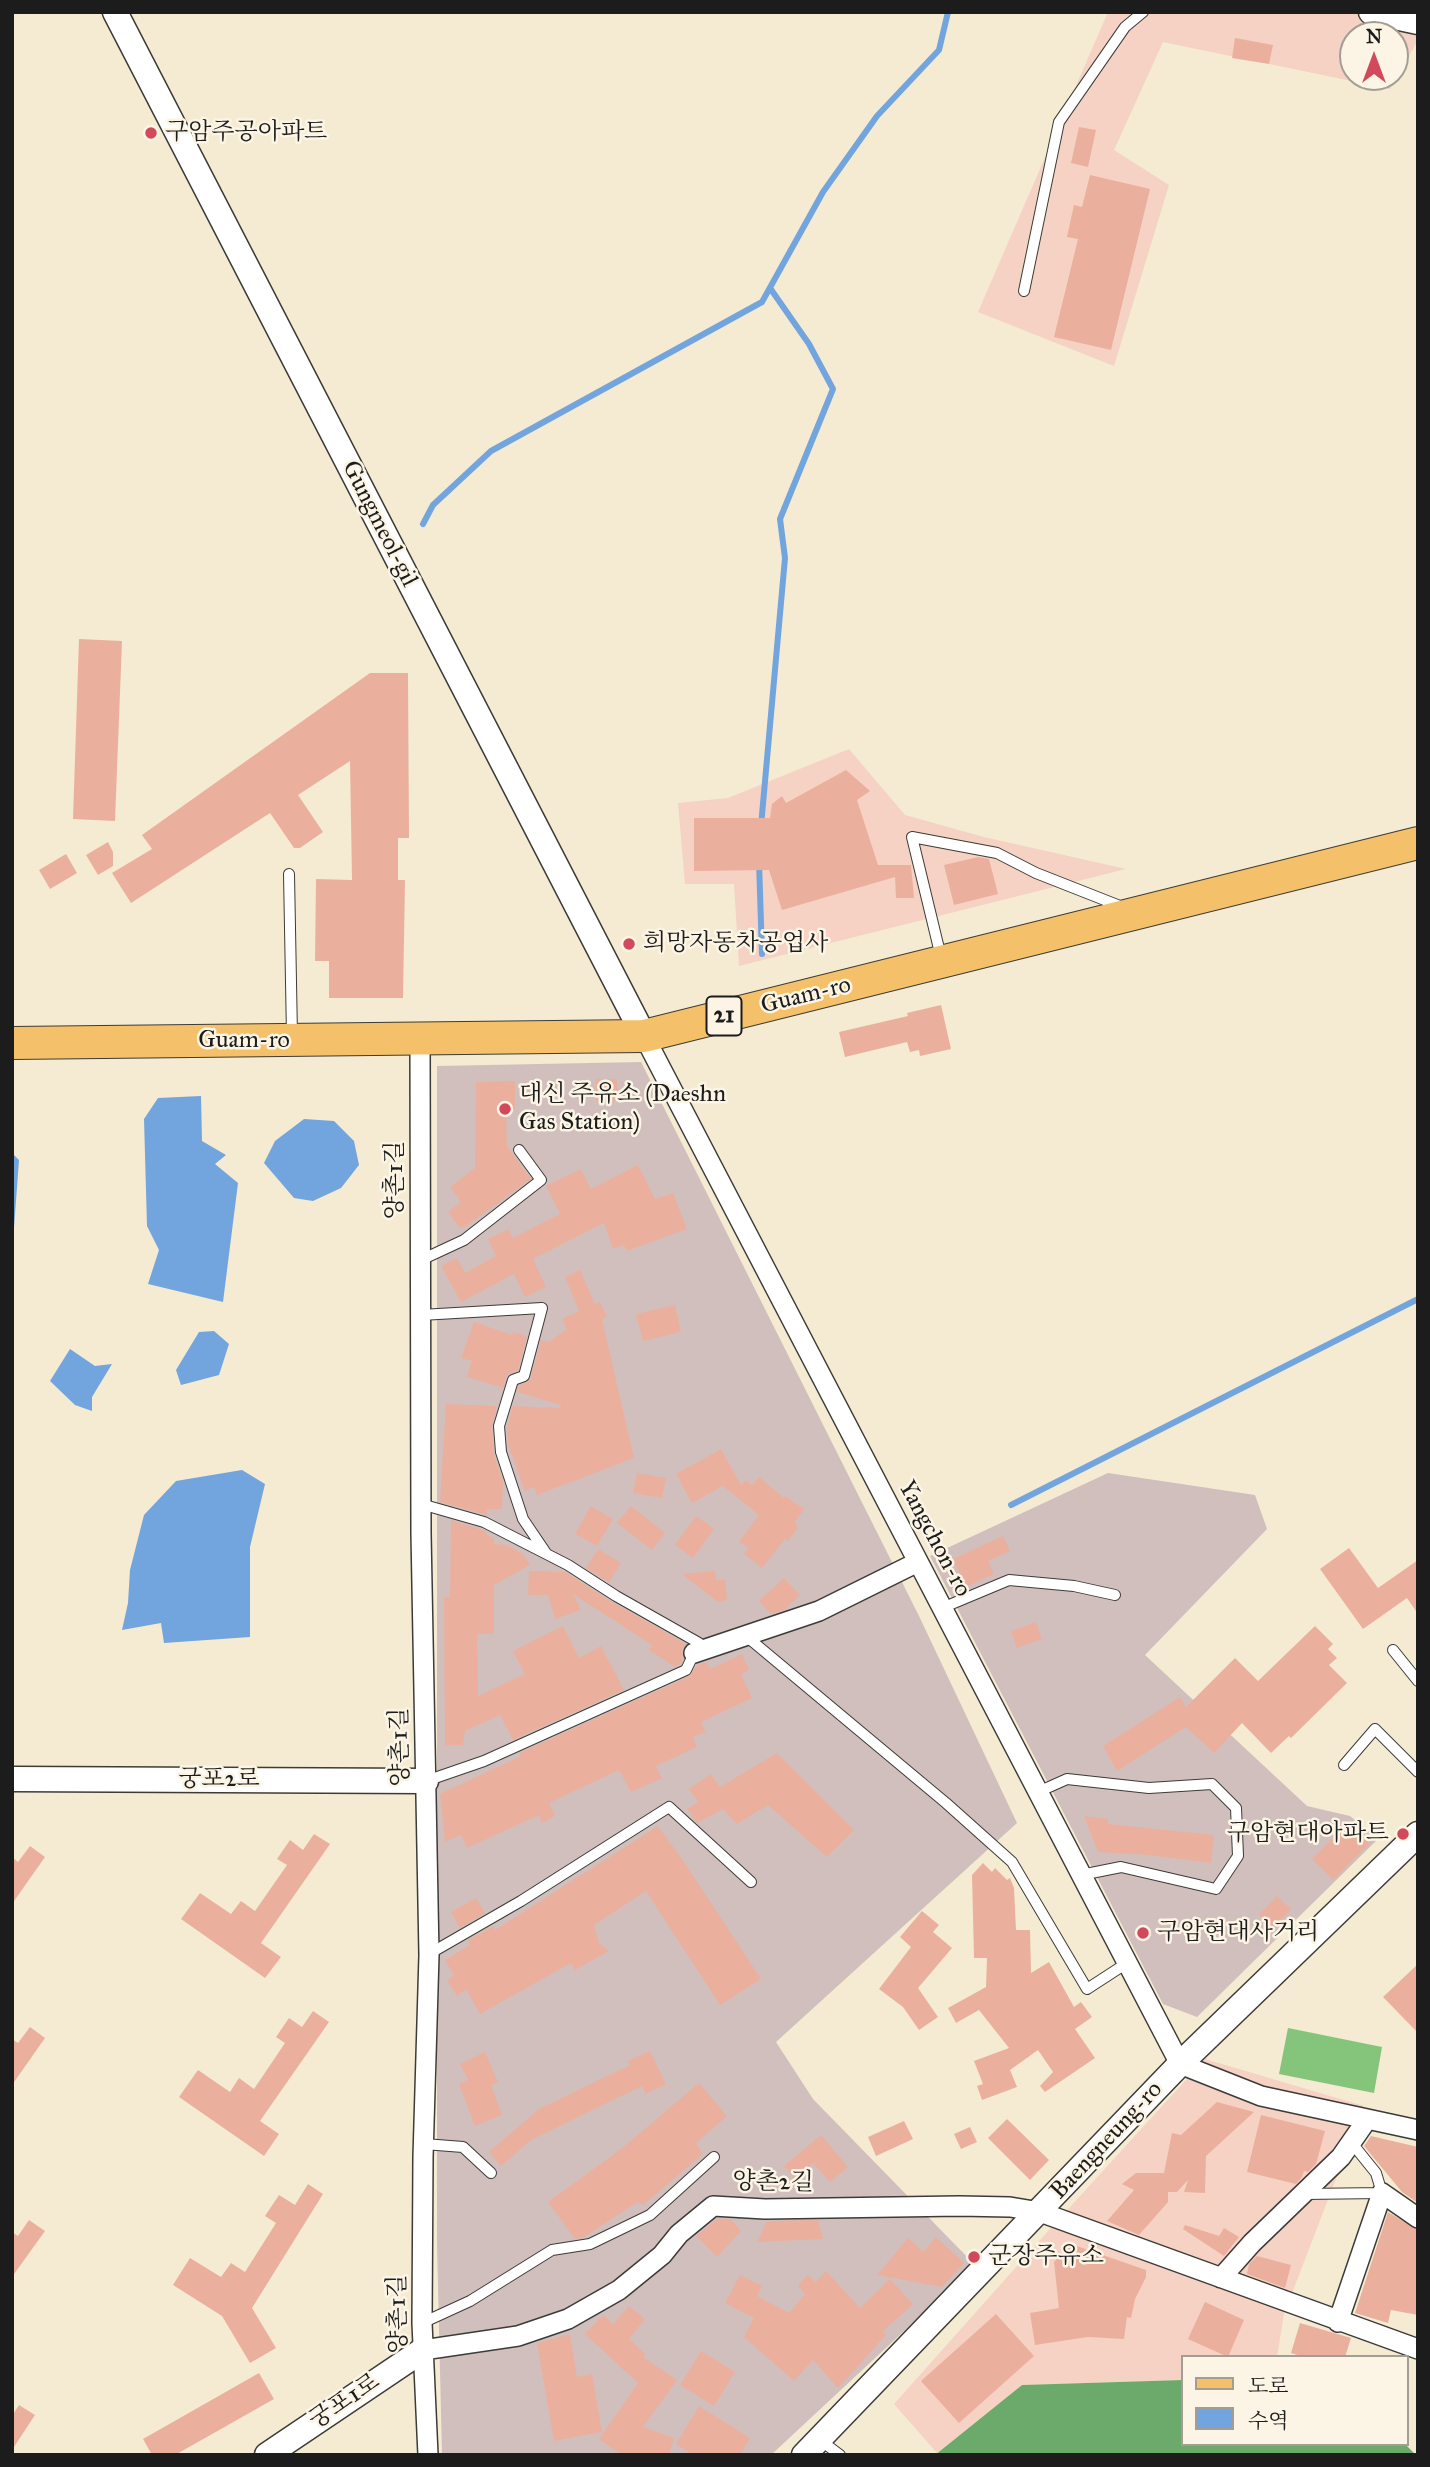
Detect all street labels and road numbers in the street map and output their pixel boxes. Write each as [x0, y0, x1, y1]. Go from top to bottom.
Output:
street label: Gungmeol-gil [335, 456, 423, 592]
street label: Guam-ro [758, 971, 854, 1021]
road number: 21 [706, 996, 742, 1036]
street label: Guam-ro [198, 1027, 290, 1055]
street label: 양촌1길 [382, 1140, 410, 1220]
street label: Yangchon-ro [891, 1476, 977, 1602]
street label: 양촌1길 [386, 1707, 416, 1787]
street label: 궁포2로 [178, 1766, 260, 1794]
street label: Baengneung-ro [1045, 2076, 1169, 2206]
street label: 양촌2길 [732, 2168, 814, 2198]
street label: 양촌1길 [384, 2274, 414, 2354]
street label: 궁포1로 [304, 2368, 386, 2436]

